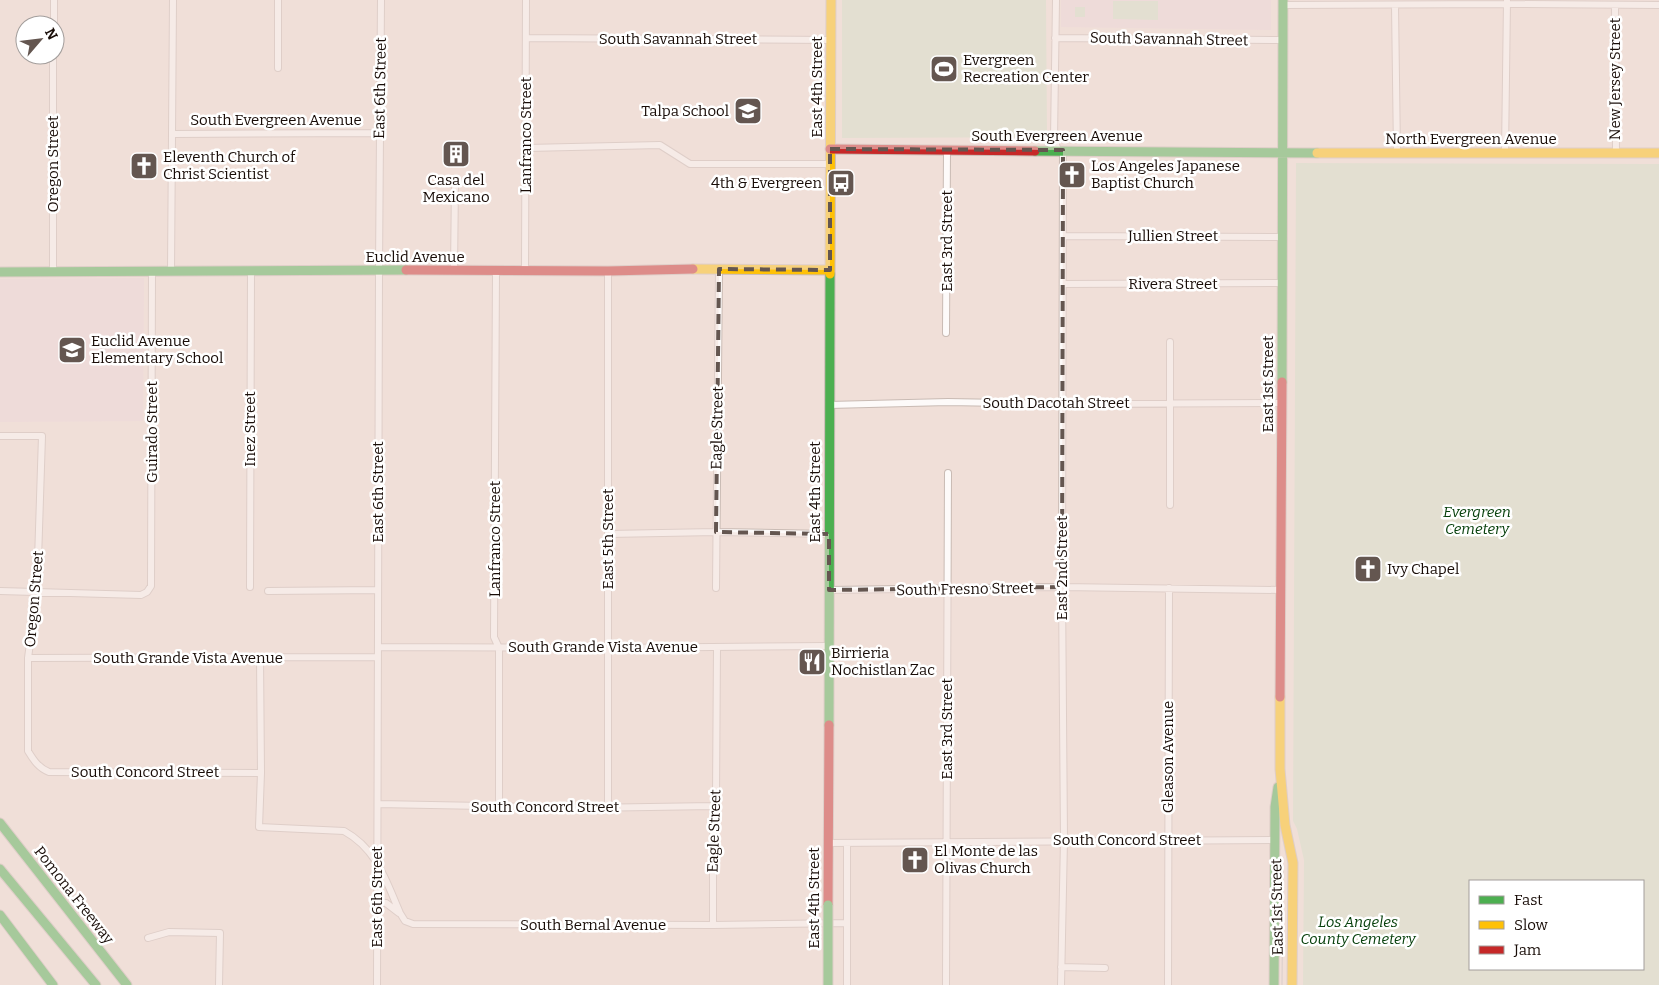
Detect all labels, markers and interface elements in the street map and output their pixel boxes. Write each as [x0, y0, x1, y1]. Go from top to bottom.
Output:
north arrow [15, 15, 65, 65]
street label: New Jersey Street [1606, 17, 1624, 140]
text: N [41, 25, 61, 43]
street label: South Savannah Street [1090, 29, 1249, 49]
street label: South Savannah Street [599, 30, 758, 48]
street label: East 6th Street [370, 36, 390, 139]
street label: East 4th Street [808, 36, 826, 138]
place label: Evergreen Recreation Center [963, 51, 1089, 86]
sports icon: Evergreen Recreation Center [929, 54, 959, 84]
street label: Lanfranco Street [517, 76, 535, 193]
school or university icon: Talpa School [733, 96, 763, 126]
place label: Talpa School [641, 102, 729, 120]
street label: South Evergreen Avenue [190, 111, 362, 129]
street label: Oregon Street [44, 115, 62, 213]
street label: South Evergreen Avenue [971, 127, 1143, 145]
street label: North Evergreen Avenue [1385, 130, 1557, 148]
building icon: Casa del Mexicano [441, 139, 471, 169]
place label: Eleventh Church of Christ Scientist [163, 148, 297, 183]
church icon: Eleventh Church of Christ Scientist [129, 151, 159, 181]
place label: Los Angeles Japanese Baptist Church [1091, 157, 1240, 192]
church icon: Los Angeles Japanese Baptist Church [1057, 160, 1087, 190]
bus stop icon: 4th & Evergreen [826, 168, 856, 198]
place label: Casa del Mexicano [422, 171, 490, 206]
place label: 4th & Evergreen [711, 174, 822, 192]
street label: East 3rd Street [938, 190, 956, 292]
street label: Jullien Street [1127, 227, 1219, 245]
street label: Euclid Avenue [365, 248, 465, 266]
street label: Rivera Street [1128, 275, 1218, 293]
place label: Euclid Avenue Elementary School [91, 332, 223, 367]
school or university icon: Euclid Avenue Elementary School [57, 335, 87, 365]
street label: East 1st Street [1259, 335, 1277, 432]
street label: Guirado Street [143, 380, 161, 483]
street label: Eagle Street [707, 386, 727, 470]
street label: Inez Street [241, 391, 259, 467]
street label: South Dacotah Street [982, 394, 1130, 412]
street label: East 6th Street [369, 441, 387, 543]
street label: East 4th Street [806, 441, 824, 543]
street label: Lanfranco Street [486, 480, 504, 597]
street label: East 5th Street [599, 488, 617, 589]
park label: Evergreen Cemetery [1443, 503, 1511, 538]
street label: East 2nd Street [1053, 515, 1071, 620]
street label: Oregon Street [21, 549, 47, 648]
church icon: Ivy Chapel [1353, 554, 1383, 584]
place label: Ivy Chapel [1387, 560, 1459, 578]
street label: South Fresno Street [896, 579, 1035, 599]
street label: South Grande Vista Avenue [508, 638, 698, 656]
place label: Birrieria Nochistlan Zac [831, 644, 935, 679]
restaurant icon: Birrieria Nochistlan Zac [797, 647, 827, 677]
street label: South Grande Vista Avenue [93, 649, 283, 667]
street label: East 3rd Street [938, 678, 956, 780]
street label: Gleason Avenue [1159, 701, 1177, 813]
street label: South Concord Street [71, 763, 220, 781]
street label: Eagle Street [704, 788, 724, 873]
street label: South Concord Street [471, 798, 620, 816]
street label: South Concord Street [1053, 831, 1202, 849]
place label: El Monte de las Olivas Church [934, 842, 1038, 877]
street label: Pomona Freeway [30, 843, 118, 947]
church icon: El Monte de las Olivas Church [900, 845, 930, 875]
street label: East 6th Street [368, 846, 386, 948]
street label: East 4th Street [805, 847, 823, 949]
street label: East 1st Street [1267, 858, 1287, 956]
legend [1469, 880, 1644, 970]
text: Fast [1514, 891, 1543, 909]
park label: Los Angeles County Cemetery [1300, 913, 1417, 948]
street label: South Bernal Avenue [520, 916, 666, 934]
text: Slow [1514, 916, 1549, 934]
text: Jam [1513, 941, 1542, 959]

